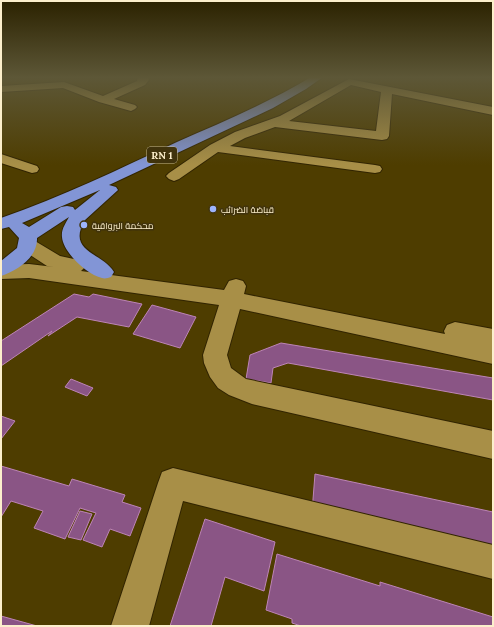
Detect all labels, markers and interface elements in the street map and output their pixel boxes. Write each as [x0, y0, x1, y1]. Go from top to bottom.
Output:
road number: RN 1 [147, 147, 177, 163]
marker: قباضة الضرائب [208, 204, 218, 214]
place label: قباضة الضرائب [221, 204, 274, 215]
marker: محكمة البرواقية [79, 220, 89, 230]
place label: محكمة البرواقية [92, 220, 154, 231]

